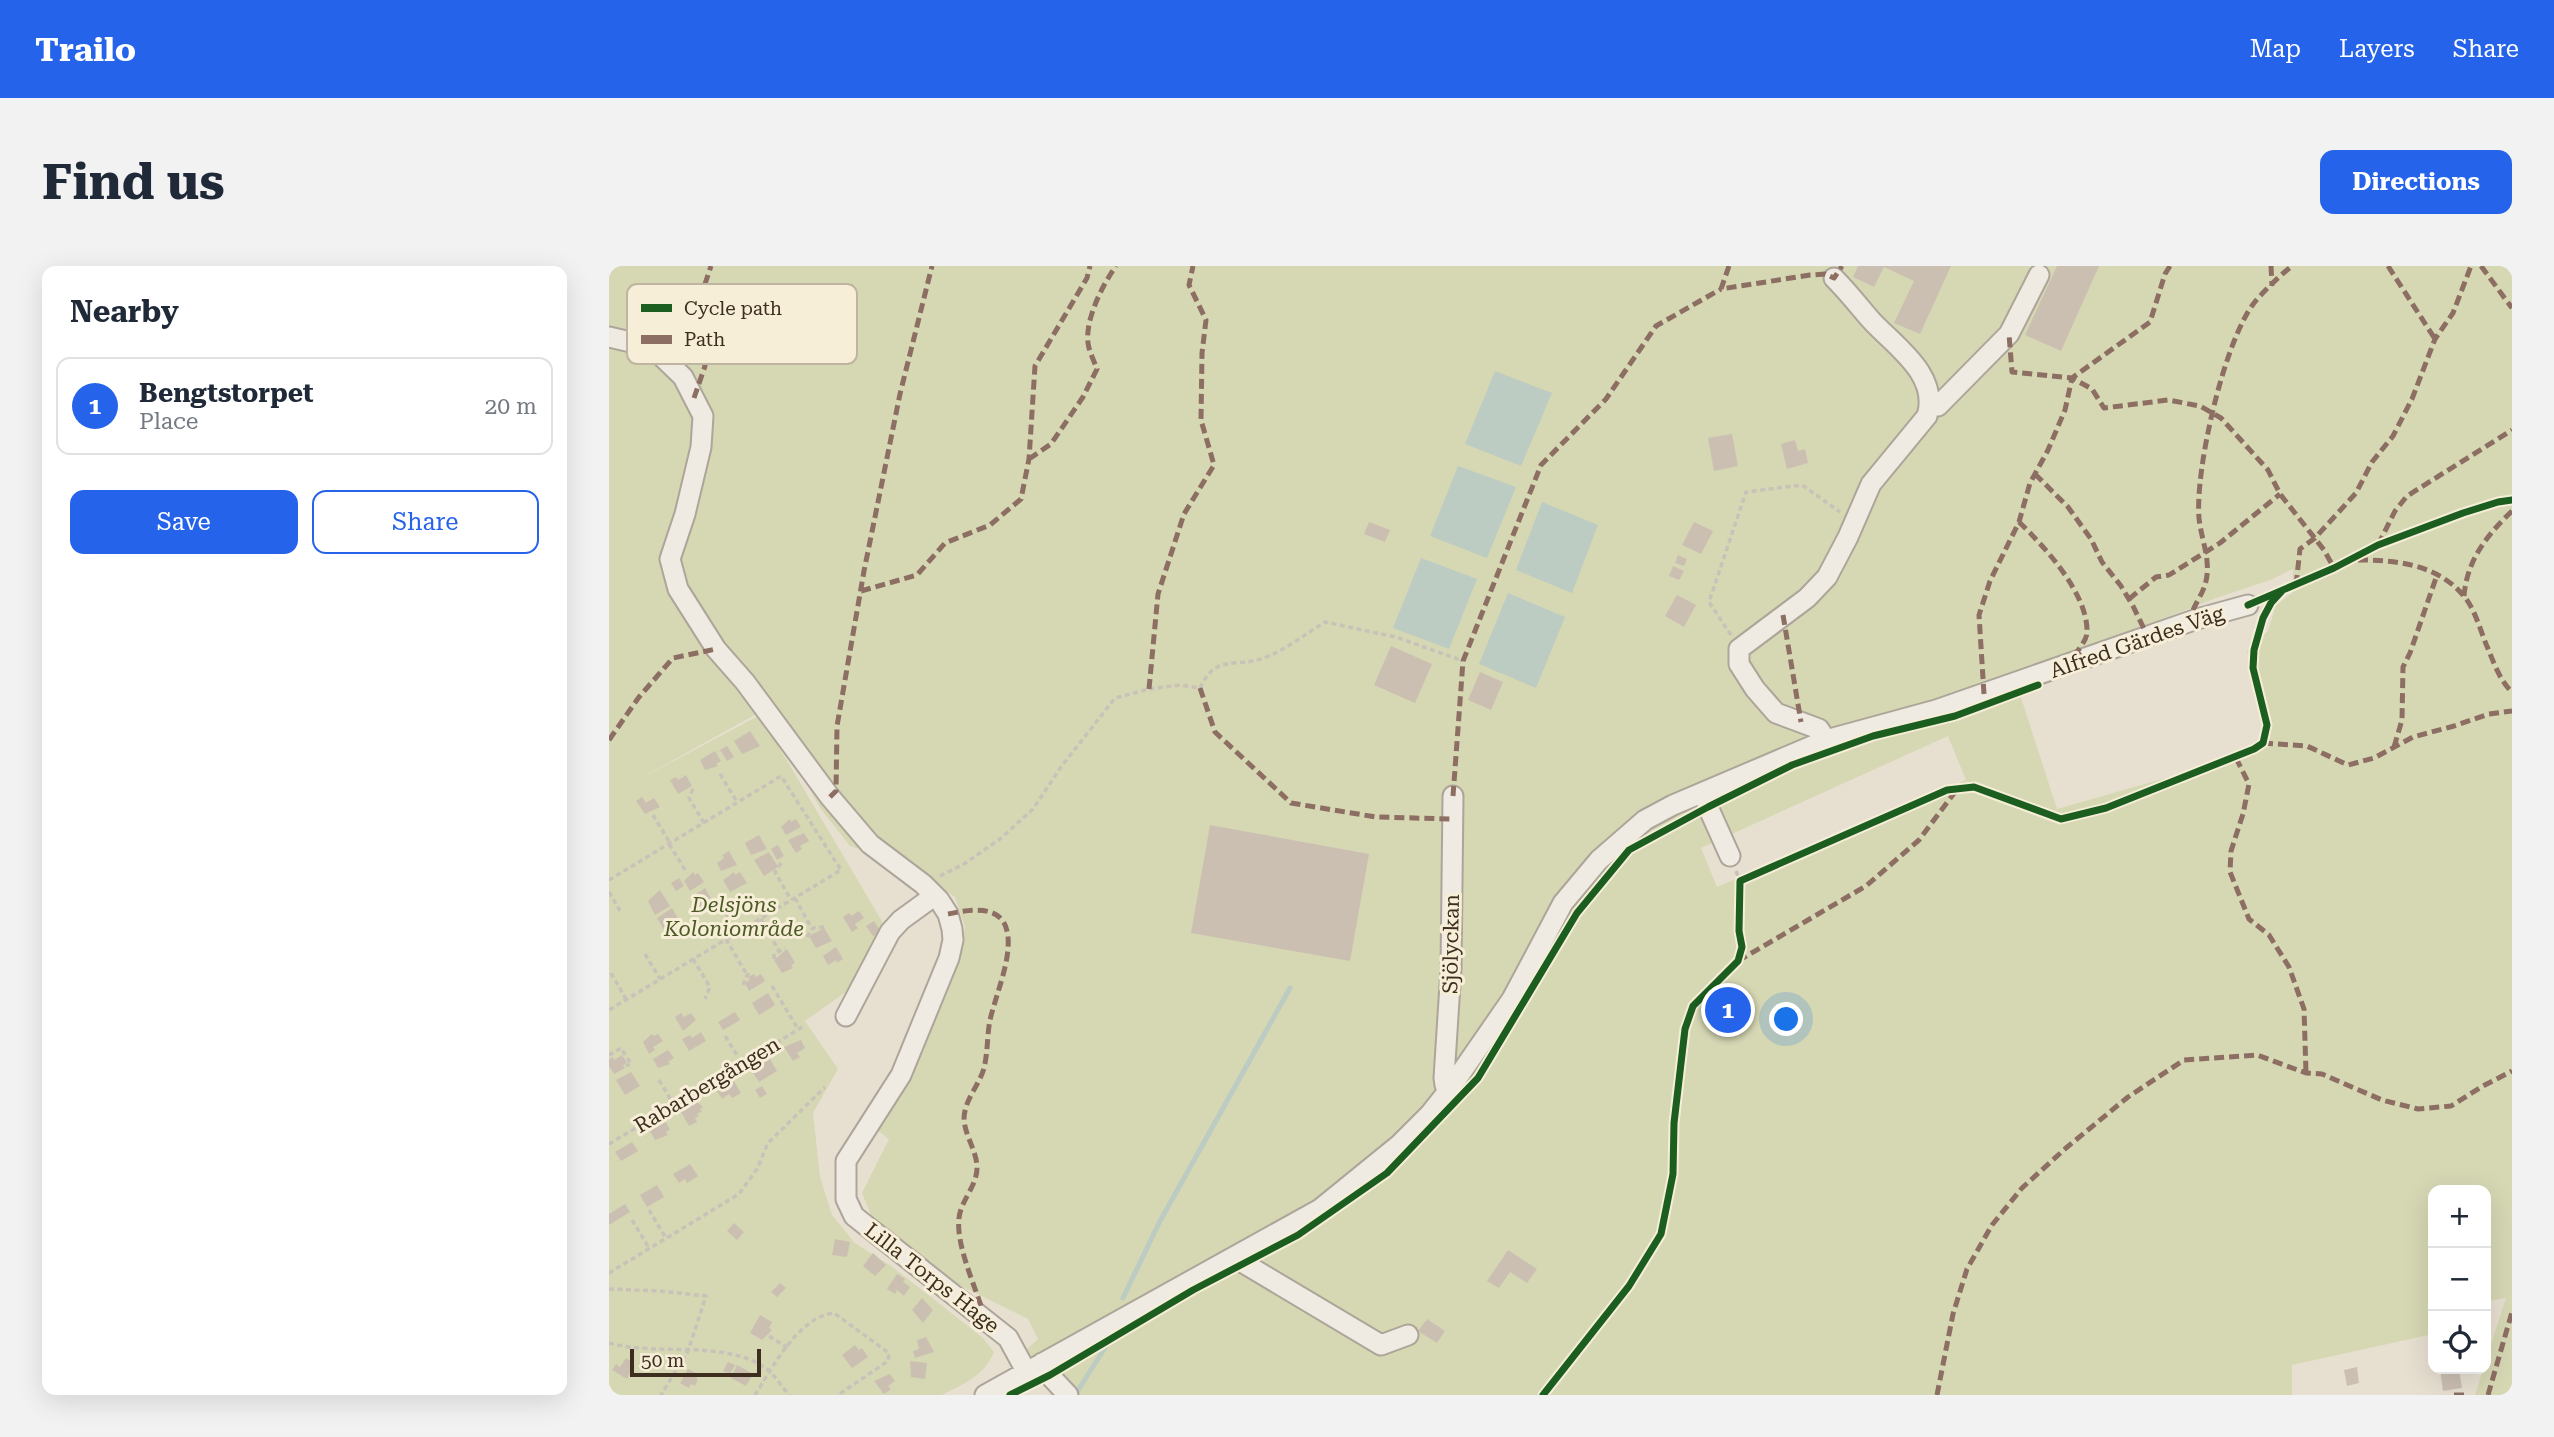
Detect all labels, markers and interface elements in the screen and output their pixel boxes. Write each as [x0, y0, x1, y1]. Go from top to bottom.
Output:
text: Trailo [35, 30, 136, 69]
text: Map [2250, 35, 2301, 63]
text: Layers [2339, 35, 2415, 63]
text: Share [2453, 35, 2519, 63]
button: Directions [2320, 150, 2512, 214]
text: Find us [42, 154, 225, 211]
legend [627, 284, 857, 364]
text: Nearby [70, 294, 179, 329]
text: Cycle path [684, 297, 782, 320]
text: Path [684, 328, 725, 351]
text: Bengtstorpet [139, 378, 314, 408]
text: 1 [89, 393, 101, 420]
text: 20 m [484, 393, 537, 420]
text: Place [139, 408, 198, 435]
button: Save [70, 490, 298, 554]
button: Share [312, 490, 539, 554]
street label: Alfred Gärdes Väg [2047, 601, 2227, 683]
park label: Delsjöns Koloniområde [663, 893, 804, 941]
street label: Sjölyckan [1438, 893, 1464, 994]
pin: 1 [1705, 984, 1751, 1036]
your location [1769, 1002, 1803, 1036]
street label: Rabarbergången [630, 1032, 785, 1138]
map controls [2428, 1185, 2491, 1374]
button: + [2428, 1185, 2491, 1248]
street label: Lilla Torps Hage [860, 1218, 1004, 1338]
button: − [2428, 1248, 2491, 1311]
button: locate [2428, 1311, 2491, 1374]
scale bar [630, 1346, 761, 1378]
text: 50 m [641, 1349, 684, 1372]

